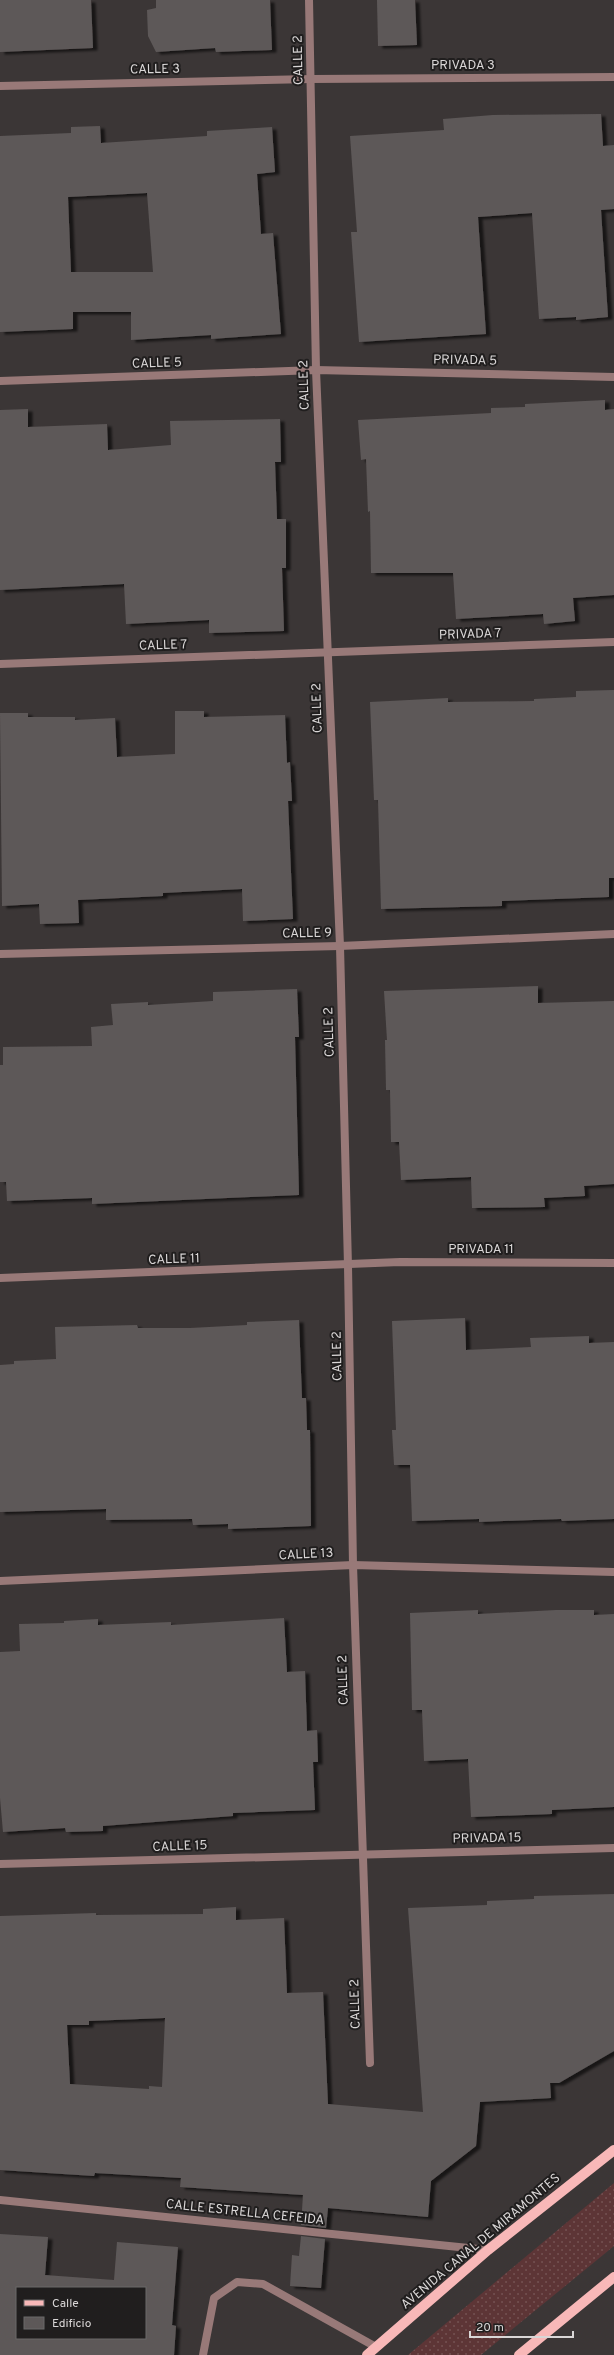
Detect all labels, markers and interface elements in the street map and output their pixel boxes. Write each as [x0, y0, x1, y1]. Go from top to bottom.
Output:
street label: CALLE 2 [291, 35, 307, 85]
street label: PRIVADA 3 [431, 58, 495, 74]
street label: CALLE 3 [130, 62, 180, 78]
street label: PRIVADA 5 [433, 352, 497, 370]
street label: CALLE 5 [132, 355, 182, 373]
street label: CALLE 2 [296, 360, 314, 410]
street label: PRIVADA 7 [439, 626, 502, 644]
street label: CALLE 7 [139, 637, 188, 655]
street label: CALLE 2 [309, 683, 327, 733]
street label: CALLE 9 [282, 926, 332, 942]
street label: CALLE 2 [321, 1007, 339, 1057]
street label: PRIVADA 11 [448, 1242, 514, 1258]
street label: CALLE 11 [148, 1251, 200, 1269]
street label: CALLE 2 [330, 1331, 346, 1381]
street label: CALLE 13 [278, 1546, 334, 1564]
street label: CALLE 2 [335, 1655, 353, 1705]
street label: PRIVADA 15 [452, 1830, 522, 1848]
street label: CALLE 15 [152, 1838, 208, 1856]
street label: CALLE 2 [347, 1979, 365, 2029]
street label: AVENIDA CANAL DE MIRAMONTES [398, 2171, 564, 2313]
street label: CALLE ESTRELLA CEFEIDA [165, 2197, 325, 2229]
legend [16, 2287, 146, 2339]
text: Calle [52, 2296, 79, 2312]
scale bar [470, 2313, 573, 2339]
text: Edificio [52, 2316, 92, 2332]
text: 20 m [476, 2320, 504, 2336]

